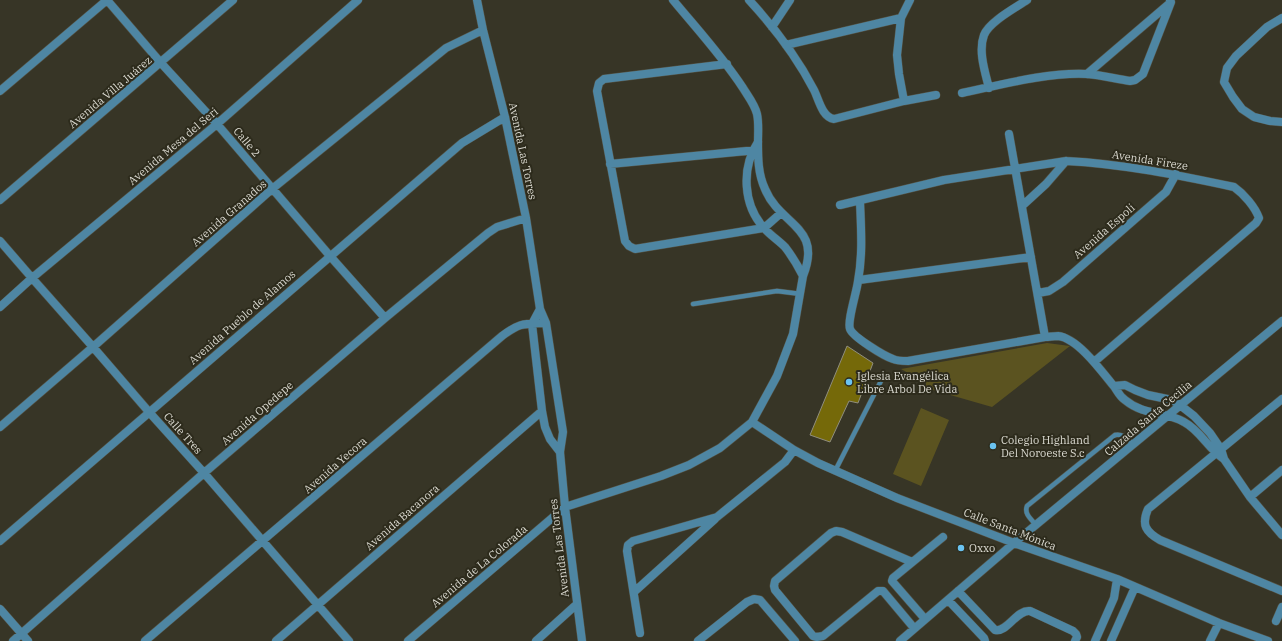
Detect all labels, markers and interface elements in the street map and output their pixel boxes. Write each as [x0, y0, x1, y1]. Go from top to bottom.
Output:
street label: Avenida Villa Juárez [65, 53, 155, 131]
street label: Avenida Las Torres [506, 101, 540, 201]
street label: Avenida Mesa del Seri [125, 104, 221, 188]
street label: Calle 2 [230, 124, 264, 160]
street label: Avenida Fireze [1111, 147, 1189, 173]
street label: Avenida Granados [189, 177, 269, 249]
street label: Avenida Espoli [1070, 200, 1138, 262]
street label: Avenida Pueblo de Alamos [186, 267, 298, 367]
place label: Iglesia Evangélica Libre Arbol De Vida [857, 369, 958, 396]
marker: Iglesia Evangélica Libre Arbol De Vida [844, 377, 854, 387]
street label: Calzada Santa Cecilia [1101, 377, 1195, 459]
street label: Avenida Opedepe [218, 378, 296, 448]
street label: Calle Tres [161, 409, 205, 457]
place label: Colegio Highland Del Noroeste S.c [1001, 433, 1090, 460]
street label: Avenida Yecora [300, 434, 370, 496]
marker: Colegio Highland Del Noroeste S.c [988, 441, 998, 451]
street label: Avenida Bacanora [362, 481, 442, 553]
street label: Avenida Las Torres [546, 498, 572, 598]
street label: Calle Santa Mónica [962, 505, 1058, 553]
street label: Avenida de La Colorada [428, 522, 530, 610]
place label: Oxxo [969, 541, 995, 555]
marker: Oxxo [956, 543, 966, 553]

